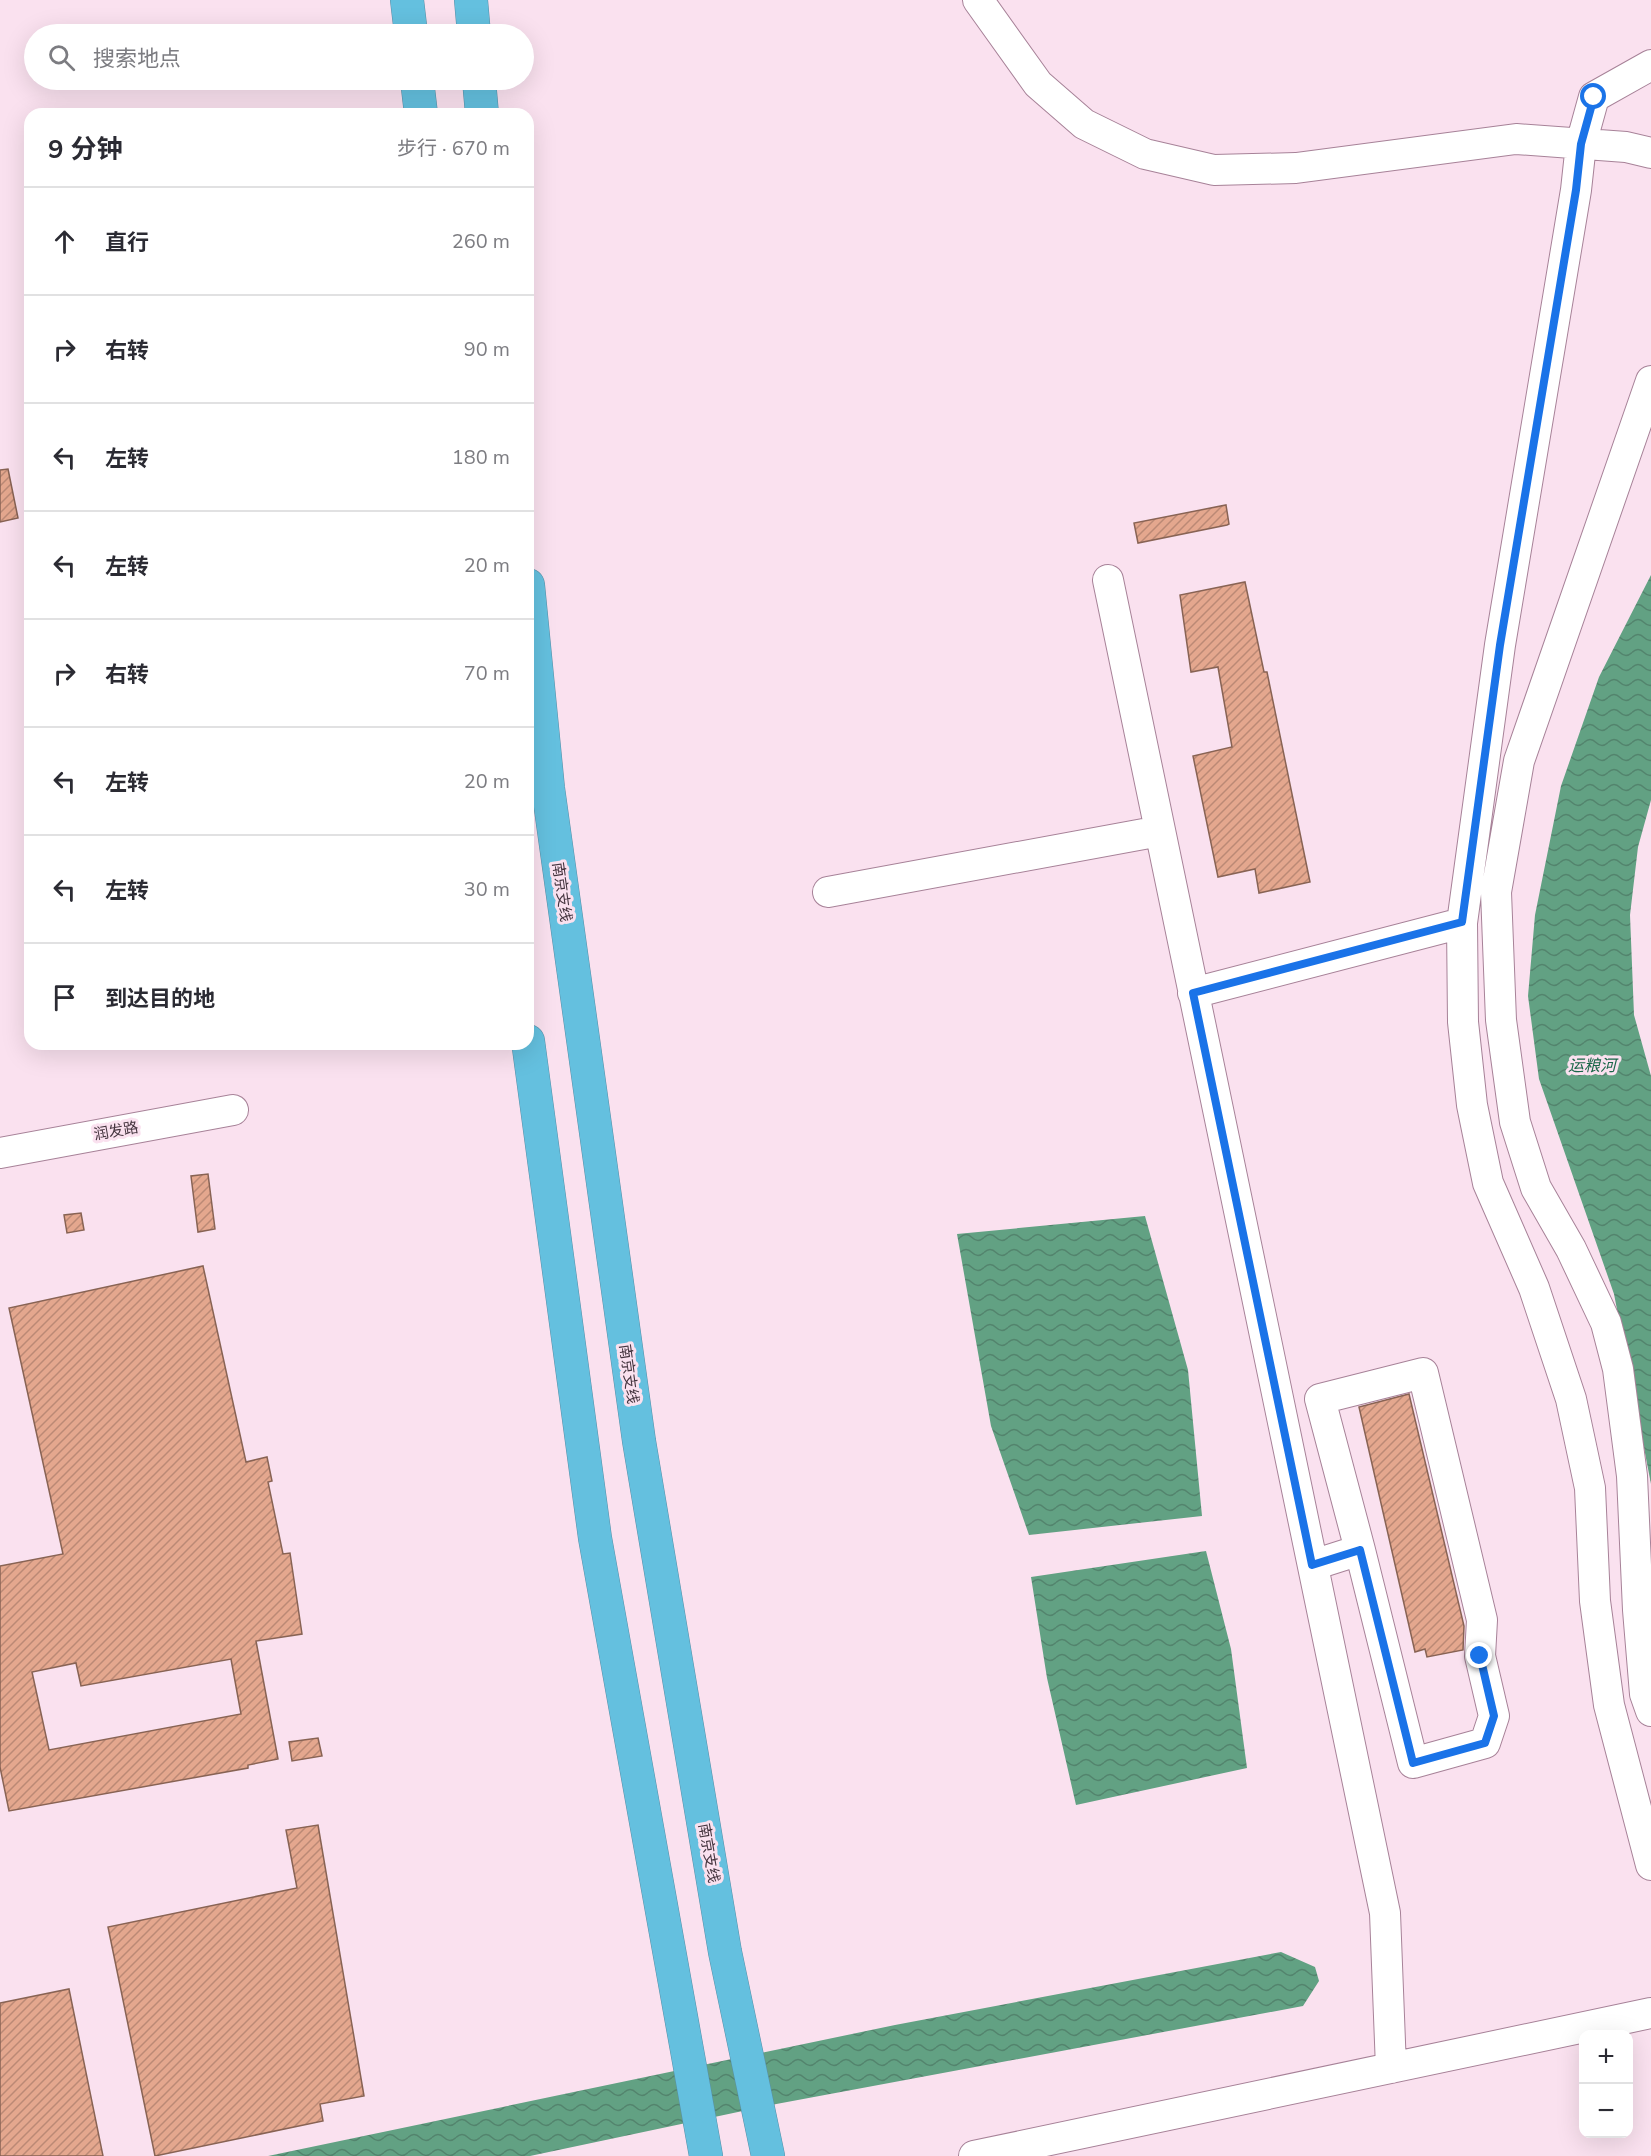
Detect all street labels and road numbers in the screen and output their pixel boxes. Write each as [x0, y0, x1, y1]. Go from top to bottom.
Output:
street label: 南京支线 [548, 861, 576, 923]
street label: 润发路 [92, 1117, 140, 1145]
street label: 南京支线 [615, 1343, 643, 1405]
street label: 南京支线 [694, 1822, 724, 1884]

